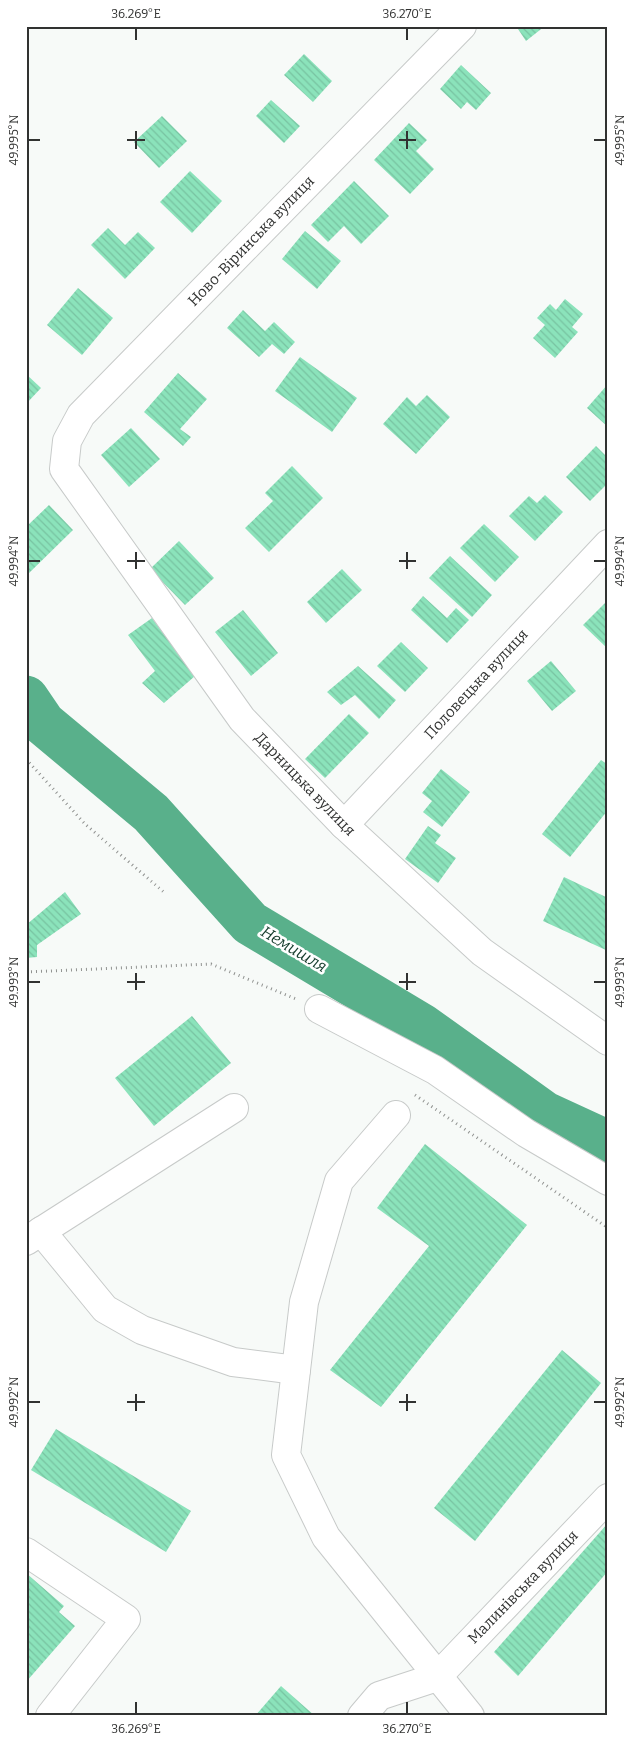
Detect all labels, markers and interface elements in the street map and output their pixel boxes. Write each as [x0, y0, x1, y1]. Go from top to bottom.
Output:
text: 36.269°E [111, 7, 161, 21]
text: 36.270°E [383, 7, 431, 21]
text: 49.995°N [7, 114, 21, 165]
text: 49.995°N [613, 114, 627, 165]
street label: Ново-Віринська вулиця [184, 172, 318, 310]
text: 49.994°N [7, 535, 21, 587]
text: 49.994°N [613, 535, 627, 587]
street label: Половецька вулиця [420, 625, 532, 743]
street label: Дарницька вулиця [251, 729, 359, 839]
water label: Немишля [258, 922, 330, 976]
text: 49.993°N [7, 956, 21, 1008]
text: 49.993°N [613, 956, 627, 1008]
text: 49.992°N [7, 1376, 21, 1428]
text: 49.992°N [613, 1376, 627, 1428]
street label: Малинівська вулиця [464, 1527, 582, 1647]
text: 36.269°E [111, 1722, 161, 1736]
text: 36.270°E [383, 1722, 431, 1736]

